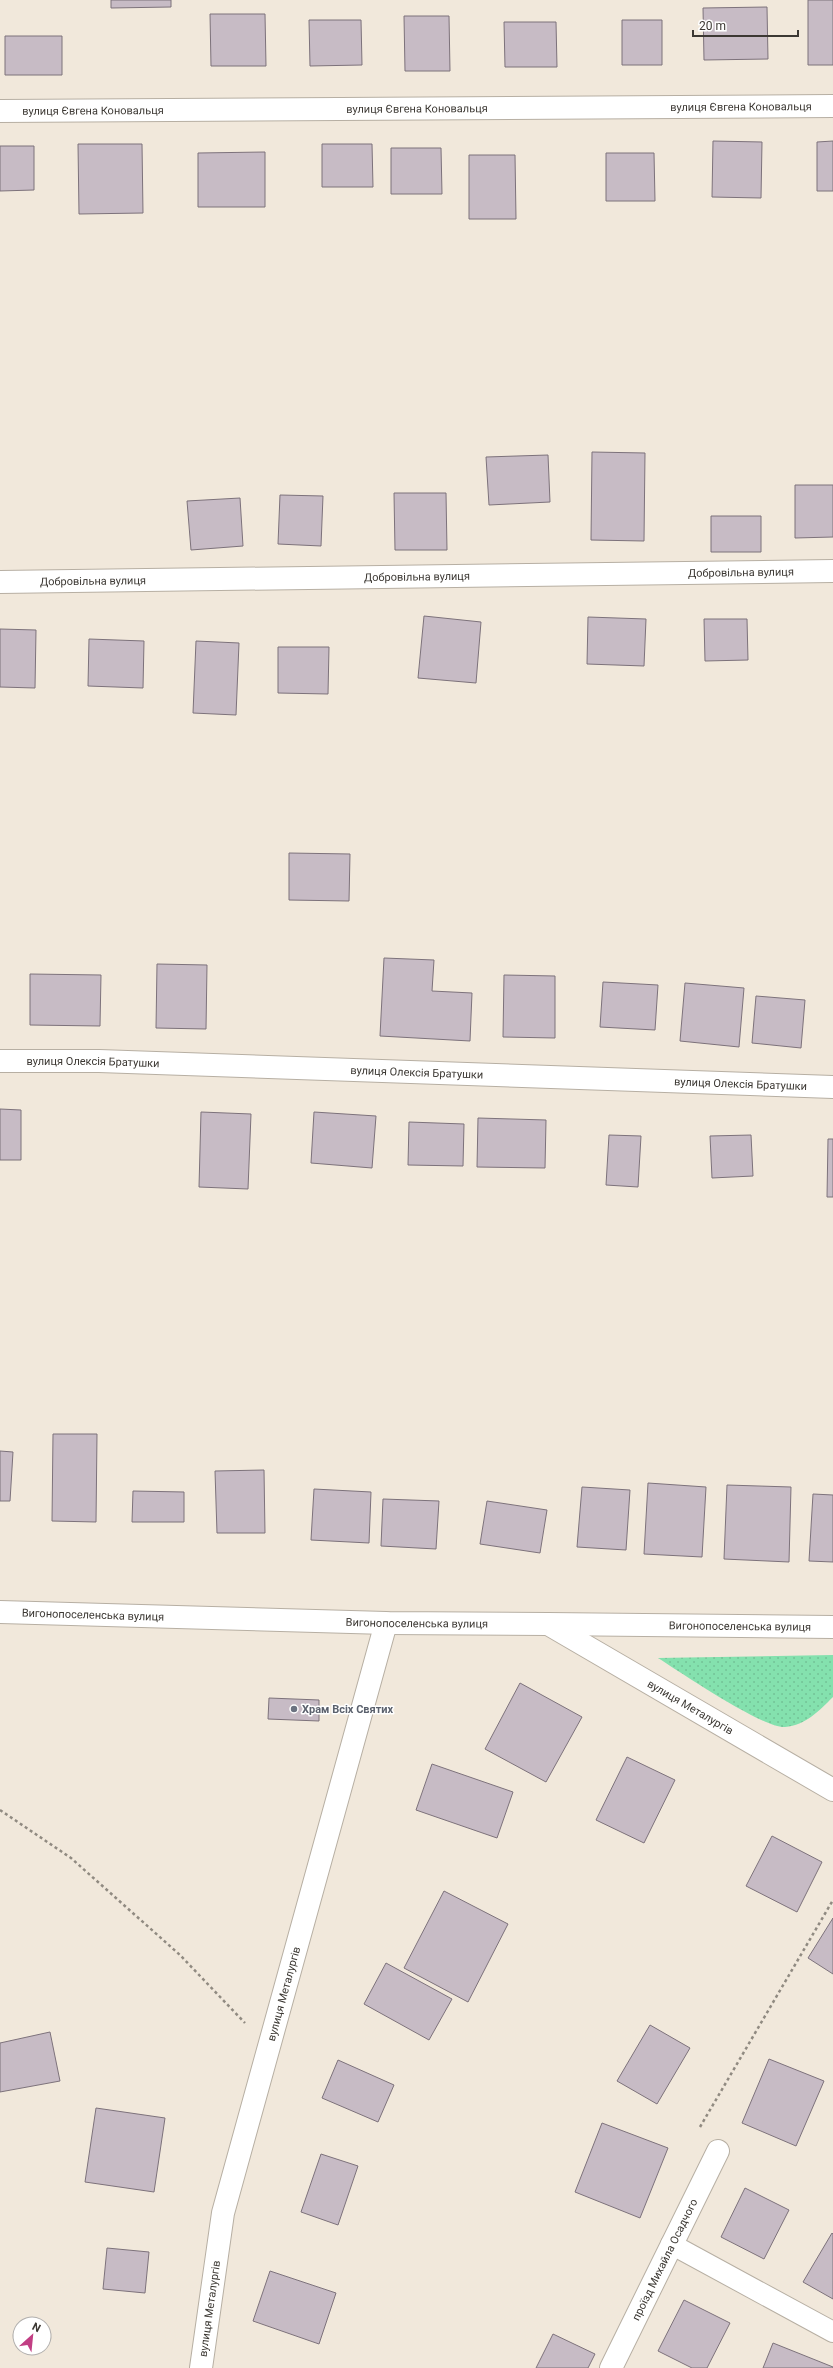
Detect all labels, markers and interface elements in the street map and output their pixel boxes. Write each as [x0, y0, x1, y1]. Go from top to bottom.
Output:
scale bar [693, 12, 798, 38]
text: 20 m [699, 19, 726, 33]
street label: вулиця Євгена Коновальця [670, 100, 812, 114]
street label: вулиця Євгена Коновальця [346, 102, 488, 116]
street label: вулиця Євгена Коновальця [22, 104, 164, 118]
street label: Добровільна вулиця [688, 566, 794, 580]
street label: Добровільна вулиця [364, 570, 470, 584]
street label: Добровільна вулиця [40, 574, 146, 588]
street label: вулиця Олексія Братушки [26, 1055, 160, 1070]
street label: вулиця Олексія Братушки [350, 1064, 483, 1082]
street label: вулиця Олексія Братушки [674, 1075, 807, 1093]
street label: Вигонопоселенська вулиця [22, 1607, 164, 1624]
street label: Вигонопоселенська вулиця [345, 1616, 488, 1631]
street label: Вигонопоселенська вулиця [669, 1619, 811, 1634]
street label: вулиця Металургів [645, 1677, 735, 1737]
place label: Храм Всіх Святих [302, 1703, 394, 1716]
marker: Храм Всіх Святих [289, 1704, 299, 1714]
street label: вулиця Металургів [265, 1945, 303, 2043]
street label: проїзд Михайла Осадчого [629, 2197, 700, 2323]
street label: вулиця Металургів [197, 2260, 223, 2358]
north arrow [12, 2316, 52, 2356]
text: N [30, 2320, 43, 2335]

